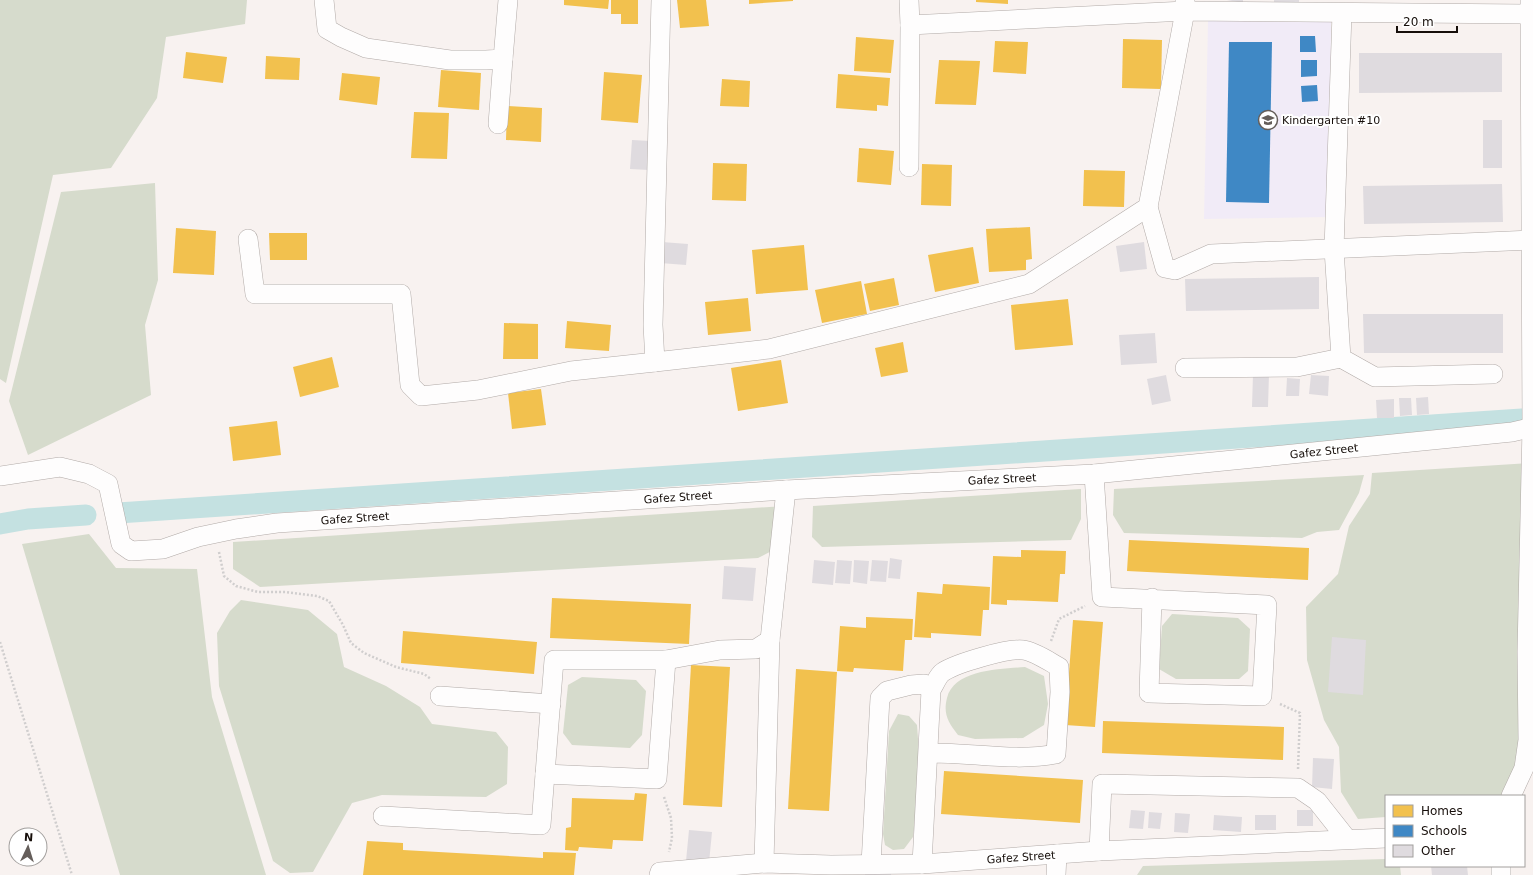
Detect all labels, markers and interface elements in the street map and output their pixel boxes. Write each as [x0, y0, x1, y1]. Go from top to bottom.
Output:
scale bar [1397, 8, 1457, 34]
text: 20 m [1403, 15, 1434, 29]
school or university icon: Kindergarten #10 [1257, 109, 1279, 131]
place label: Kindergarten #10 [1282, 114, 1380, 127]
street label: Gafez Street [1289, 441, 1360, 462]
street label: Gafez Street [967, 471, 1037, 488]
street label: Gafez Street [643, 489, 713, 506]
street label: Gafez Street [320, 510, 390, 527]
legend [1385, 795, 1525, 867]
text: Homes [1421, 804, 1463, 818]
text: Schools [1421, 824, 1467, 838]
north arrow [8, 827, 48, 867]
text: N [24, 831, 34, 844]
text: Other [1421, 844, 1455, 858]
street label: Gafez Street [986, 849, 1056, 866]

